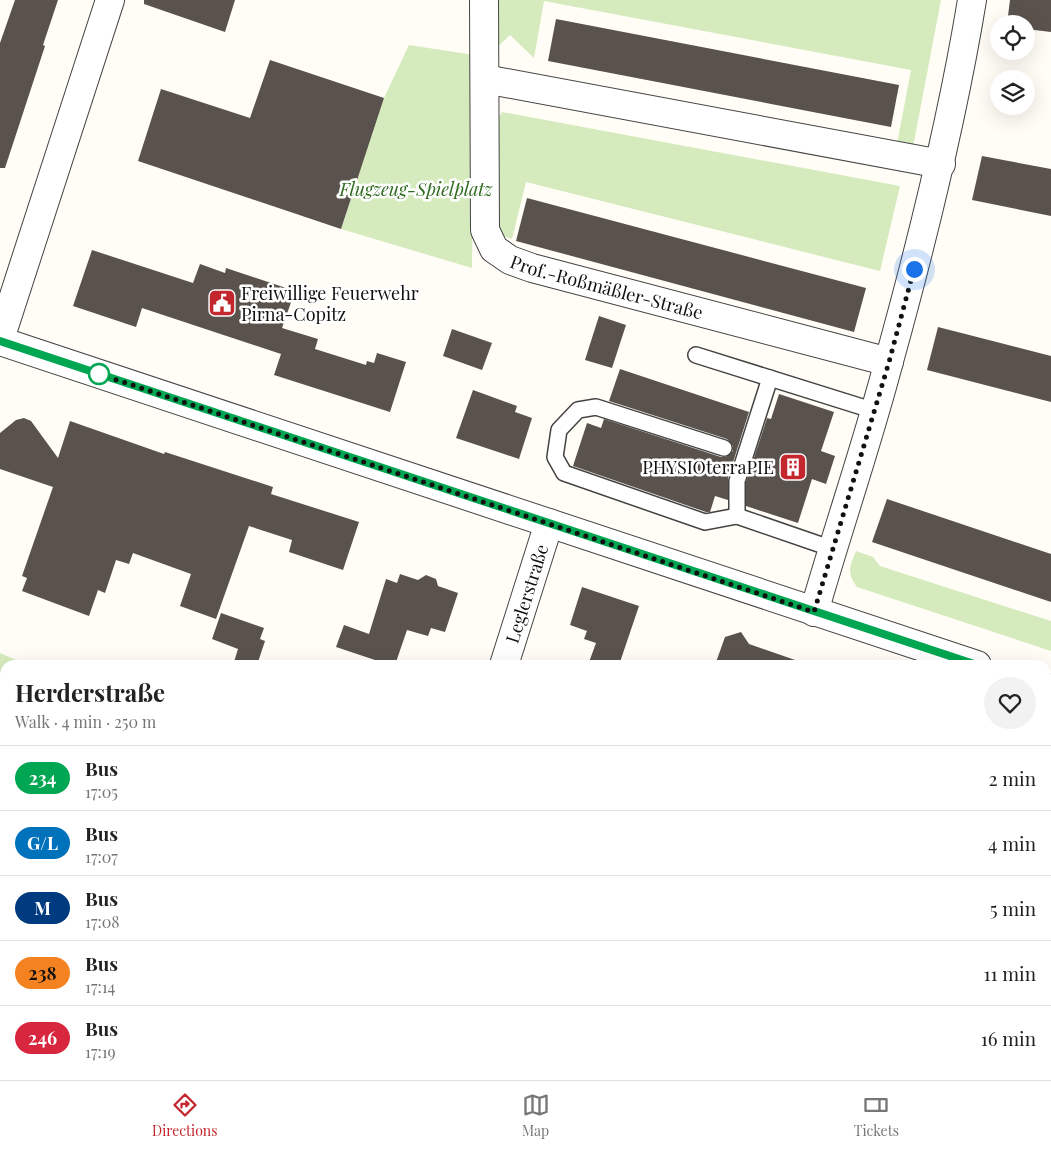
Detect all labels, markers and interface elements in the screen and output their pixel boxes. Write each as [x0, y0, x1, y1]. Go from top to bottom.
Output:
map controls [990, 15, 1035, 115]
button: locate [990, 15, 1035, 60]
button: layers [990, 70, 1035, 115]
park label: Flugzeug-Spielplatz [339, 177, 493, 201]
street label: Prof.-Roßmäßler-Straße [507, 249, 706, 325]
your location [902, 257, 927, 282]
place label: Freiwillige Feuerwehr Pirna-Copitz [241, 281, 419, 326]
public building icon: Freiwillige Feuerwehr Pirna-Copitz [207, 288, 237, 318]
unlabelled marker [88, 363, 110, 385]
building icon: PHYSIOterraPIE [778, 452, 808, 482]
place label: PHYSIOterraPIE [642, 455, 774, 479]
street label: Leglerstraße [500, 541, 554, 646]
text: Herderstraße [15, 676, 165, 708]
button: heart [984, 677, 1036, 729]
text: Walk · 4 min · 250 m [15, 711, 156, 732]
text: Bus [85, 755, 118, 781]
text: 2 min [988, 765, 1036, 791]
text: 234 [29, 766, 56, 790]
text: 17:05 [85, 781, 118, 802]
text: Bus [85, 820, 118, 846]
text: 4 min [988, 830, 1036, 856]
text: G/L [27, 831, 58, 855]
text: 17:07 [85, 846, 118, 867]
text: Bus [85, 885, 118, 911]
text: 5 min [990, 895, 1036, 921]
text: M [34, 896, 51, 920]
text: 17:08 [85, 911, 120, 932]
text: Bus [85, 950, 118, 976]
text: 11 min [983, 960, 1036, 986]
text: 238 [28, 961, 57, 985]
text: 17:14 [85, 976, 116, 997]
text: Bus [85, 1015, 118, 1041]
text: 16 min [981, 1025, 1036, 1051]
text: 246 [28, 1026, 57, 1050]
text: 17:19 [85, 1041, 116, 1062]
tab: Directions [152, 1091, 217, 1140]
tab: Map [522, 1091, 550, 1140]
tab: Tickets [854, 1091, 899, 1140]

